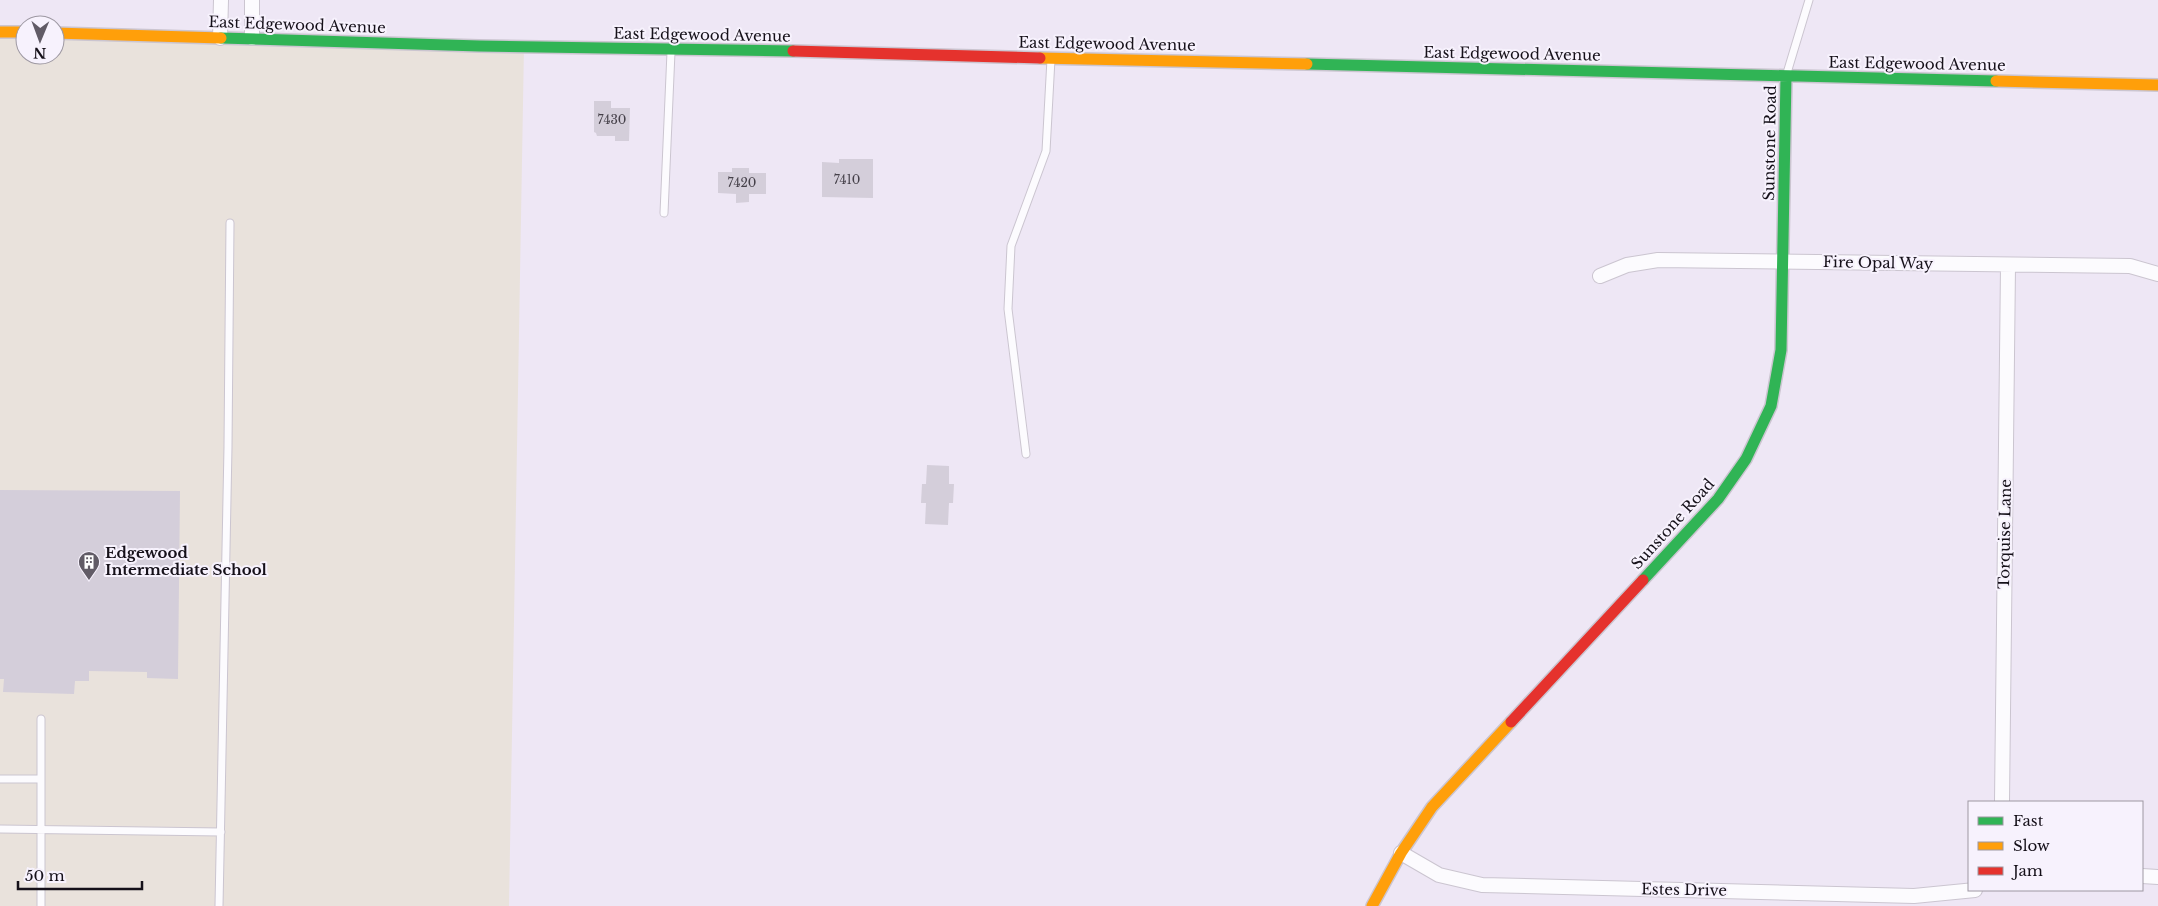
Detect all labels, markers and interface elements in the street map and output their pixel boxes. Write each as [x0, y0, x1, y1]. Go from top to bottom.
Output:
street label: East Edgewood Avenue [208, 12, 386, 37]
north arrow [15, 15, 65, 65]
street label: East Edgewood Avenue [613, 23, 791, 46]
street label: East Edgewood Avenue [1018, 32, 1196, 55]
street label: East Edgewood Avenue [1423, 42, 1601, 65]
text: N [33, 44, 47, 62]
street label: East Edgewood Avenue [1828, 52, 2006, 75]
street label: Sunstone Road [1759, 85, 1780, 201]
house number: 7430 [598, 112, 626, 127]
house number: 7410 [834, 172, 860, 187]
house number: 7420 [728, 175, 756, 190]
street label: Fire Opal Way [1823, 252, 1934, 273]
street label: Sunstone Road [1627, 474, 1718, 573]
street label: Torquise Lane [1994, 479, 2015, 589]
place label: Edgewood Intermediate School [105, 543, 268, 579]
building icon: Edgewood Intermediate School [77, 550, 101, 581]
legend [1968, 801, 2143, 891]
text: Fast [2013, 811, 2044, 830]
text: Slow [2013, 836, 2050, 855]
scale bar [18, 858, 141, 890]
text: Jam [2011, 861, 2043, 880]
text: 50 m [25, 866, 65, 885]
street label: Estes Drive [1641, 879, 1727, 900]

